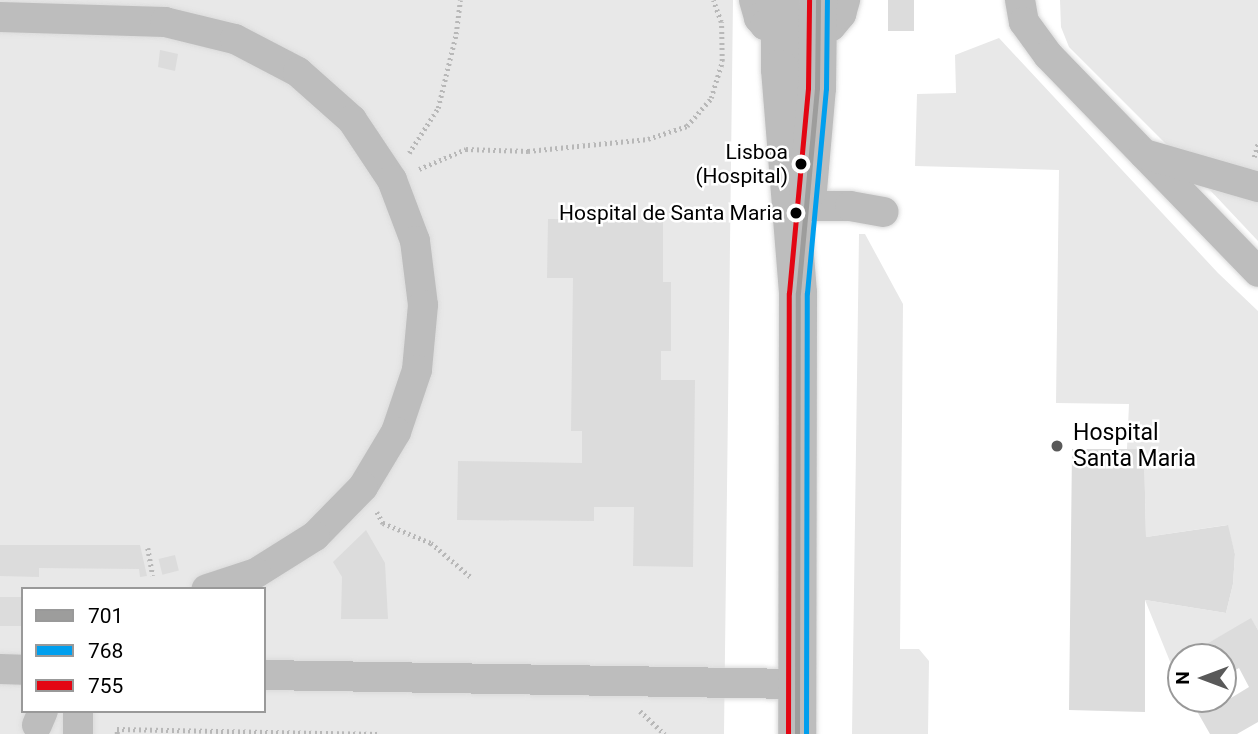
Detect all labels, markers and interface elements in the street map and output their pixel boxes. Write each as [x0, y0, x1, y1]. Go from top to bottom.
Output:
place label: Lisboa (Hospital) [695, 139, 788, 189]
marker: Lisboa (Hospital) [794, 157, 808, 171]
place label: Hospital de Santa Maria [559, 200, 783, 226]
marker: Hospital de Santa Maria [789, 206, 803, 220]
place label: Hospital Santa Maria [1073, 419, 1196, 473]
marker: Hospital Santa Maria [1047, 436, 1067, 456]
legend [21, 587, 266, 713]
text: 701 [88, 604, 123, 628]
text: 768 [88, 639, 123, 663]
north arrow [1167, 643, 1237, 713]
text: N [1171, 671, 1194, 685]
text: 755 [88, 674, 123, 698]

